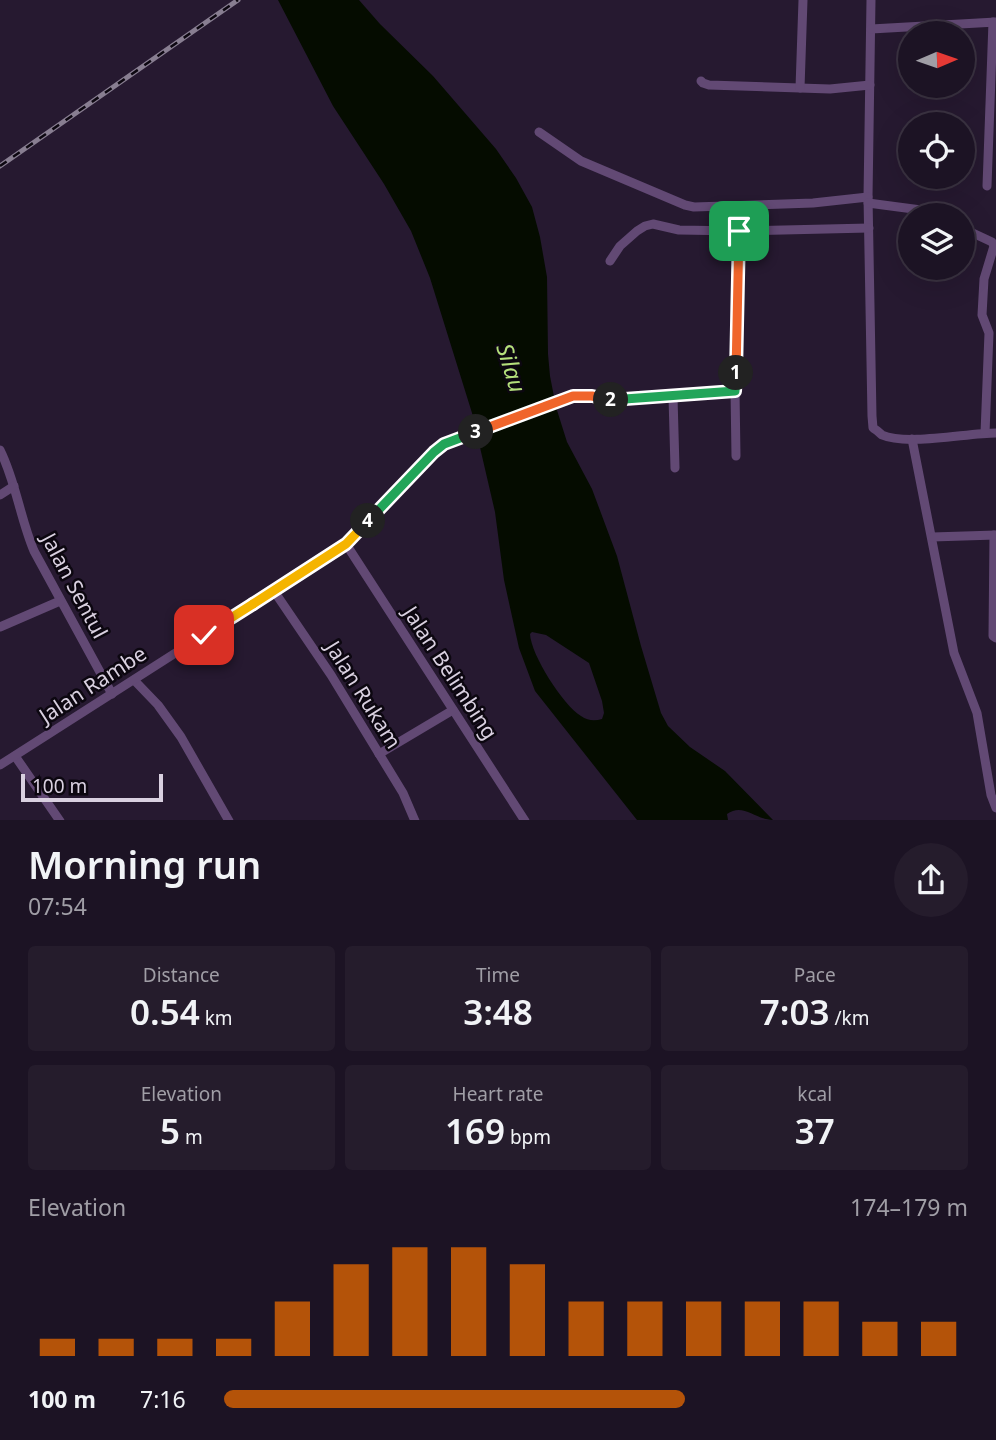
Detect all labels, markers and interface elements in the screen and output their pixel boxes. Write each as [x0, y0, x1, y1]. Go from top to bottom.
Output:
north arrow [898, 21, 975, 98]
map controls [898, 21, 975, 280]
button: locate [898, 112, 975, 189]
pin [709, 201, 769, 261]
button: layers [898, 203, 975, 280]
icon: arrive [720, 212, 758, 250]
water label: Silau [489, 339, 535, 396]
pin: 1 [718, 356, 754, 390]
text: 1 [730, 359, 741, 385]
pin: 2 [594, 382, 628, 418]
text: 2 [605, 386, 616, 412]
pin: 3 [458, 414, 494, 450]
text: 3 [470, 418, 481, 444]
pin: 4 [350, 504, 386, 538]
text: 4 [362, 507, 373, 533]
street label: Jalan Sentul [34, 526, 114, 643]
street label: Jalan Belimbing [396, 599, 504, 744]
pin [174, 605, 234, 665]
icon: check [185, 616, 223, 654]
street label: Jalan Rukam [319, 634, 408, 754]
street label: Jalan Rambe [32, 639, 151, 730]
scale bar [21, 772, 163, 803]
text: 100 m [32, 773, 87, 799]
text: Morning run [28, 838, 261, 890]
button: share [894, 843, 968, 917]
text: 07:54 [28, 890, 87, 922]
text: Distance [143, 962, 220, 988]
text: Time [476, 962, 520, 988]
text: Pace [794, 962, 836, 988]
text: 0.54 [130, 988, 200, 1035]
text: 3:48 [463, 988, 533, 1035]
text: 7:03 [760, 988, 830, 1035]
text: km [200, 1005, 233, 1031]
text: /km [830, 1005, 869, 1031]
text: Elevation [141, 1081, 222, 1107]
text: Heart rate [453, 1081, 543, 1107]
text: kcal [797, 1081, 832, 1107]
text: 5 [160, 1107, 180, 1154]
text: 169 [445, 1107, 505, 1154]
text: 37 [795, 1107, 835, 1154]
text: m [180, 1124, 203, 1150]
text: bpm [505, 1124, 551, 1150]
text: Elevation [28, 1191, 126, 1223]
text: 174–179 m [850, 1191, 968, 1223]
text: 100 m [28, 1383, 96, 1415]
text: 7:16 [140, 1383, 186, 1415]

